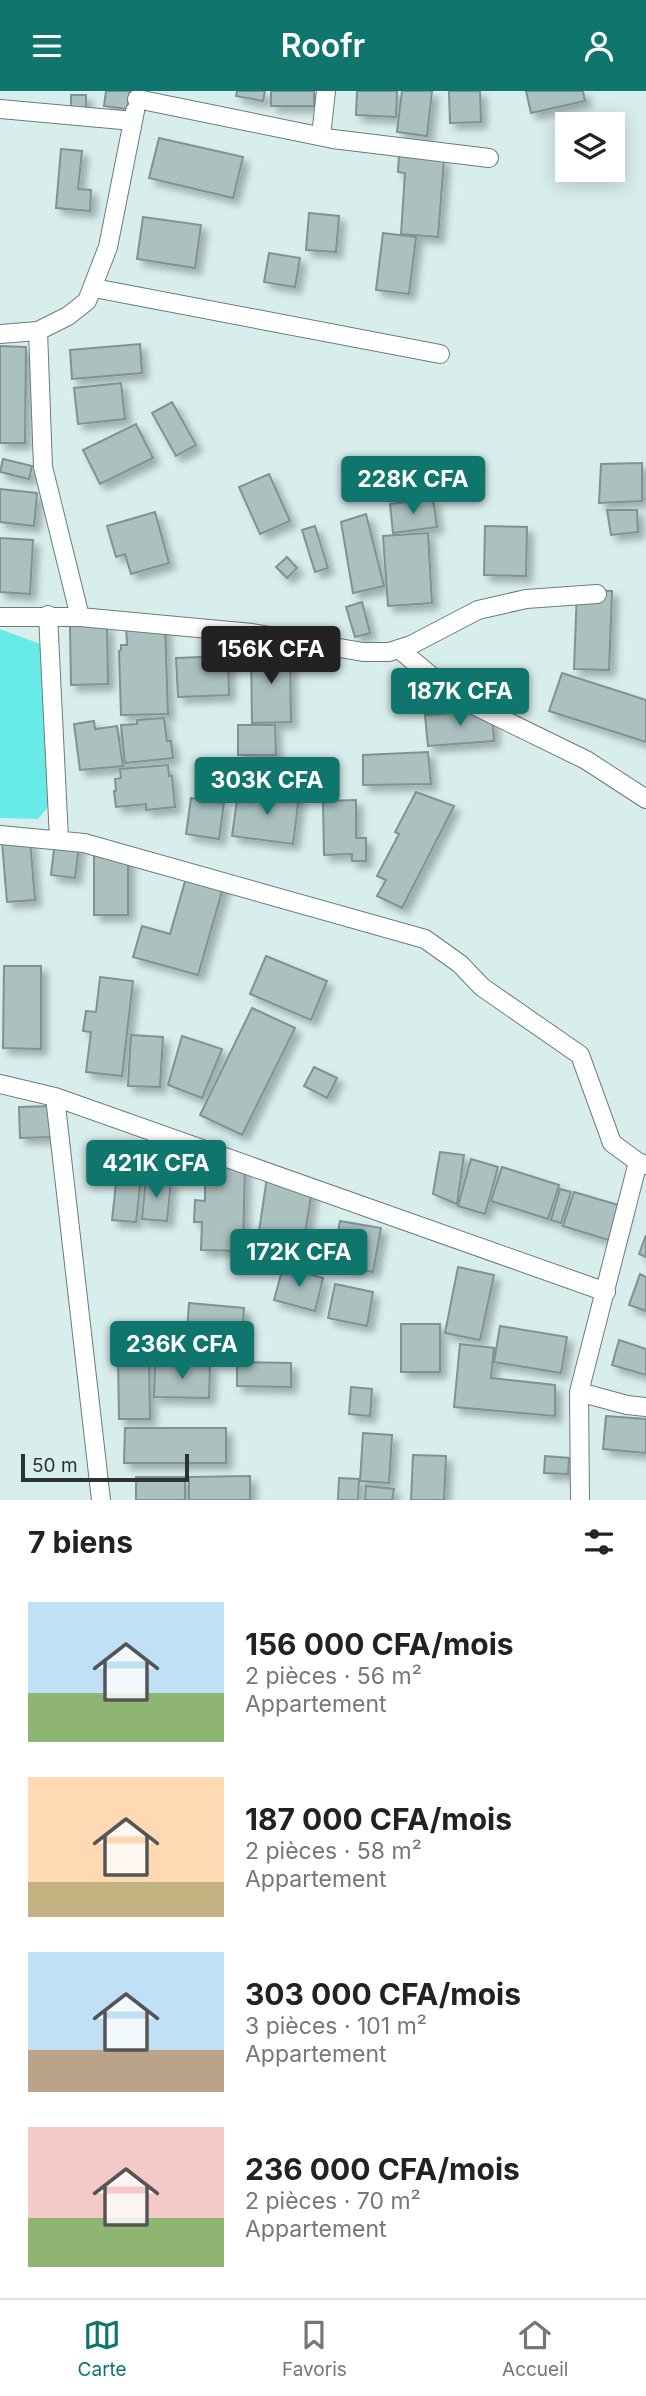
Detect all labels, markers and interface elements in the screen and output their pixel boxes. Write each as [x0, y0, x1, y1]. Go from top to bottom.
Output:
text: Roofr [281, 26, 365, 65]
icon: menu [28, 27, 66, 65]
icon: person [580, 27, 618, 65]
map controls [555, 112, 625, 182]
button: layers [555, 112, 625, 182]
pin: 228K CFA [341, 457, 485, 516]
text: 228K CFA [357, 465, 469, 493]
pin: 156K CFA [199, 627, 343, 686]
text: 156K CFA [217, 635, 325, 663]
pin: 187K CFA [388, 669, 532, 728]
text: 187K CFA [407, 677, 513, 705]
pin: 303K CFA [195, 757, 339, 817]
text: 303K CFA [211, 766, 323, 794]
pin: 421K CFA [84, 1141, 228, 1200]
text: 421K CFA [102, 1149, 210, 1177]
pin: 172K CFA [227, 1229, 371, 1289]
text: 172K CFA [246, 1238, 352, 1266]
pin: 236K CFA [110, 1321, 254, 1381]
text: 236K CFA [126, 1330, 238, 1358]
scale bar [21, 1451, 189, 1483]
text: 50 m [32, 1454, 78, 1477]
icon: filters [580, 1523, 618, 1561]
text: 7 biens [28, 1524, 133, 1560]
text: 156 000 CFA/mois [245, 1626, 514, 1662]
icon: home [84, 1630, 168, 1714]
text: 2 pièces · 56 m² [245, 1662, 422, 1690]
text: Appartement [245, 1690, 387, 1718]
text: 187 000 CFA/mois [245, 1801, 512, 1837]
icon: home [84, 1805, 168, 1889]
text: 2 pièces · 58 m² [245, 1837, 422, 1865]
text: Appartement [245, 1865, 387, 1893]
text: 303 000 CFA/mois [245, 1976, 521, 2012]
icon: home [84, 1980, 168, 2064]
text: 3 pièces · 101 m² [245, 2012, 427, 2040]
text: Appartement [245, 2040, 387, 2068]
text: 236 000 CFA/mois [245, 2151, 520, 2187]
icon: home [84, 2155, 168, 2239]
text: 2 pièces · 70 m² [245, 2187, 421, 2215]
text: Appartement [245, 2215, 387, 2243]
tab: Carte [78, 2316, 127, 2381]
tab: Favoris [282, 2316, 347, 2381]
tab: Accueil [502, 2316, 568, 2381]

